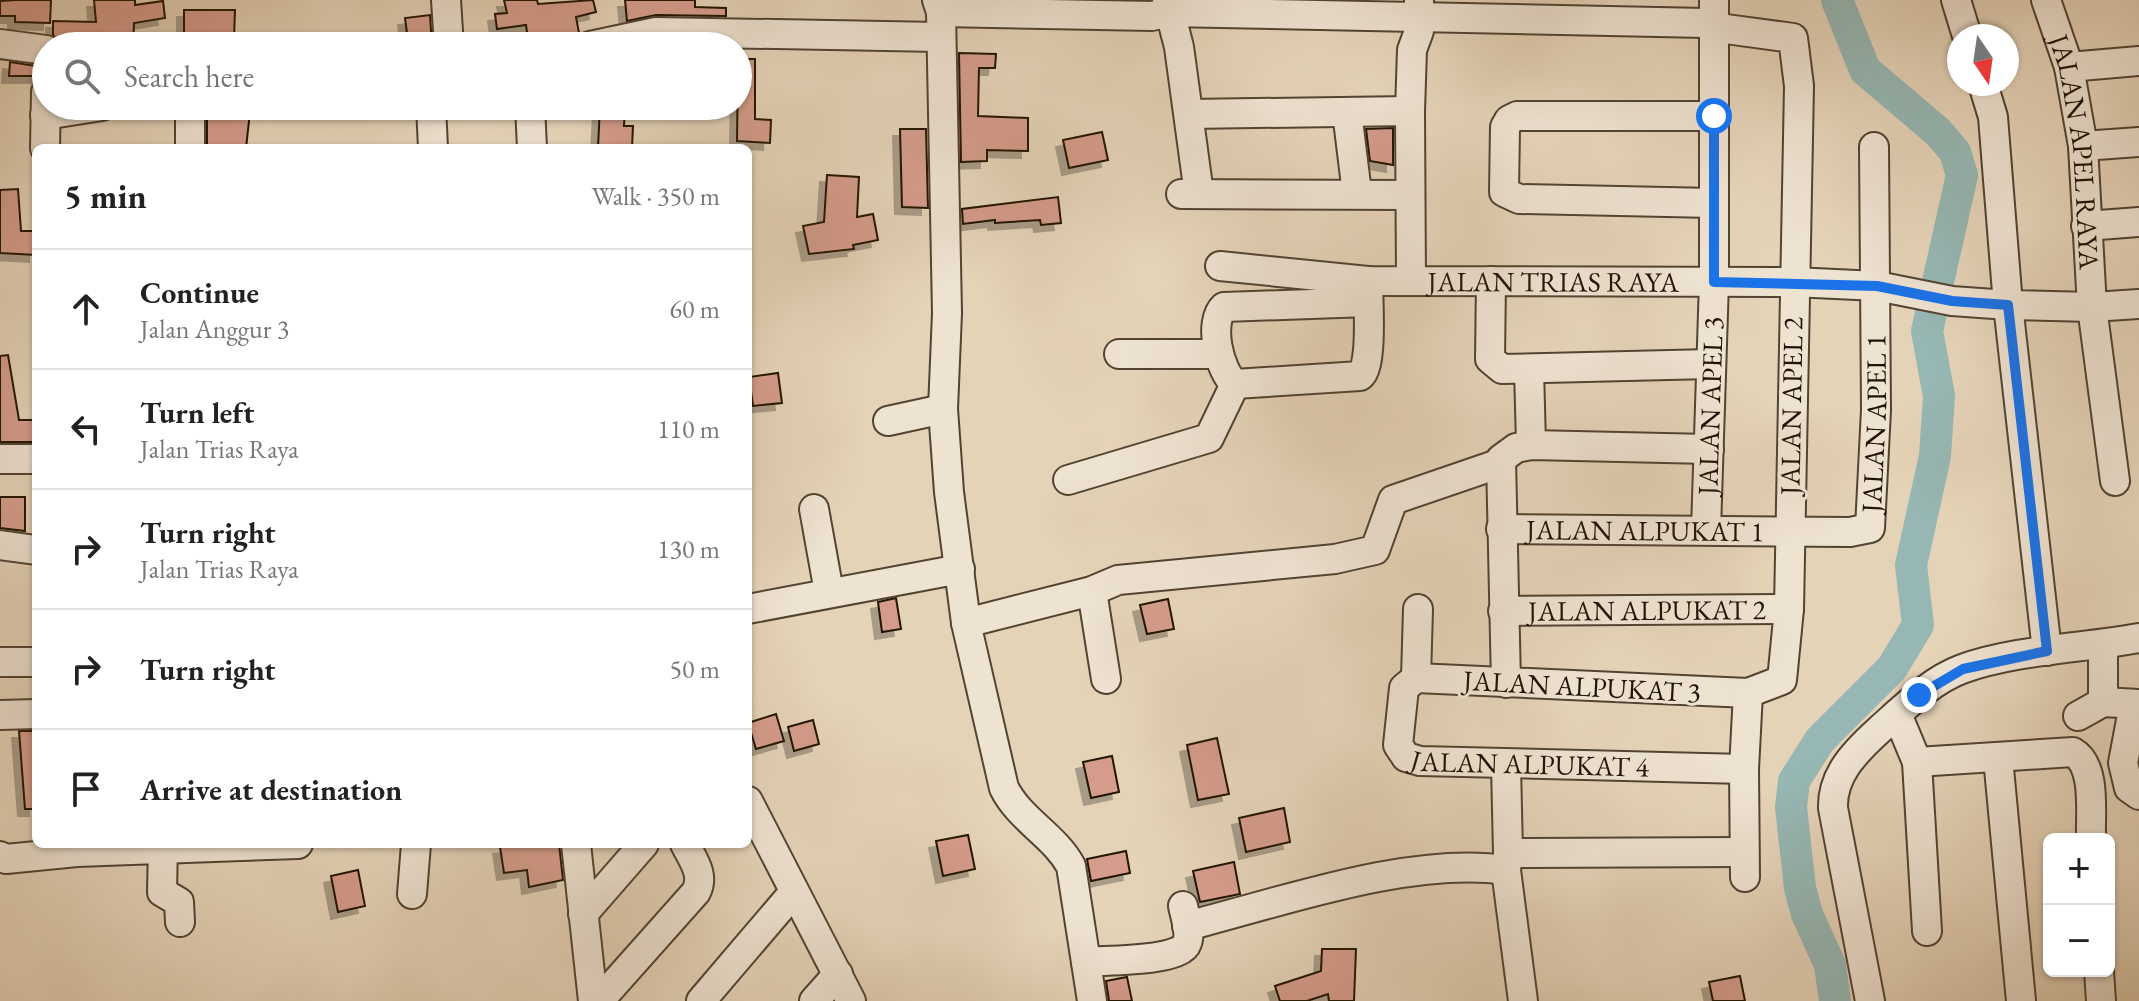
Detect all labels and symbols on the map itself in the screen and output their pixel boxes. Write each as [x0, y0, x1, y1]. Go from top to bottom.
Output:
north arrow [1947, 24, 2019, 96]
street label: JALAN APEL RAYA [2040, 27, 2108, 271]
route start [1696, 98, 1732, 134]
street label: JALAN TRIAS RAYA [1426, 263, 1680, 300]
street label: JALAN APEL 3 [1689, 316, 1731, 498]
street label: JALAN APEL 2 [1771, 316, 1811, 498]
street label: JALAN APEL 1 [1853, 334, 1894, 516]
street label: JALAN ALPUKAT 1 [1524, 511, 1764, 549]
street label: JALAN ALPUKAT 2 [1526, 591, 1767, 629]
street label: JALAN ALPUKAT 3 [1460, 662, 1702, 710]
route end [1901, 677, 1937, 713]
street label: JALAN ALPUKAT 4 [1405, 741, 1650, 785]

